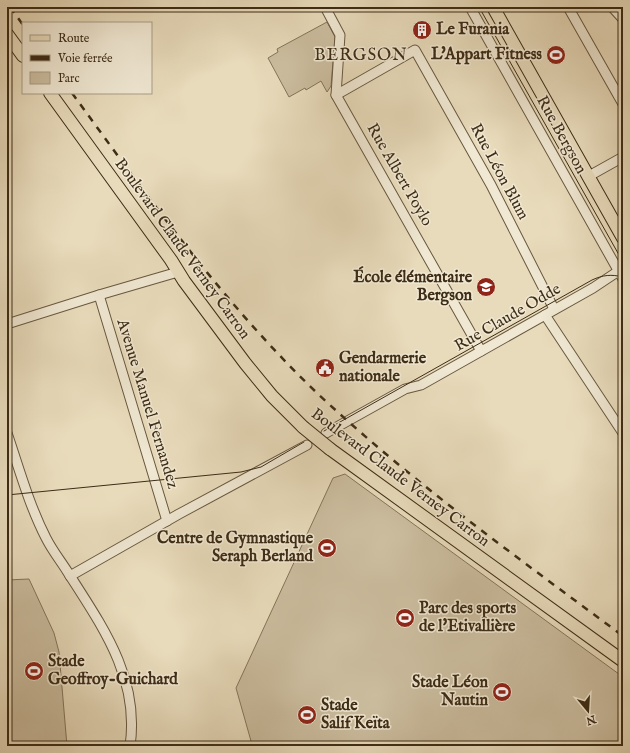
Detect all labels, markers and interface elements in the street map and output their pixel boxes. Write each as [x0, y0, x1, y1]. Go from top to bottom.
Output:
building icon: Le Furania [411, 19, 433, 41]
place label: Le Furania [436, 20, 510, 40]
legend [22, 22, 152, 94]
text: Route [58, 31, 90, 46]
sports icon: L'Appart Fitness [545, 44, 567, 66]
district label: BERGSON [314, 45, 408, 66]
place label: L'Appart Fitness [431, 45, 542, 65]
text: Voie ferrée [57, 51, 113, 66]
text: Parc [58, 71, 80, 86]
street label: Rue Bergson [531, 92, 591, 178]
street label: Rue Albert Poylo [362, 120, 437, 230]
street label: Rue Léon Blum [465, 120, 533, 224]
street label: Boulevard Claude Verney Carron [110, 155, 255, 344]
place label: École élémentaire Bergson [353, 266, 473, 306]
school or university icon: École élémentaire Bergson [475, 276, 497, 298]
street label: Rue Claude Odde [451, 280, 565, 356]
street label: Avenue Manuel Fernandez [111, 316, 182, 491]
place label: Gendarmerie nationale [339, 349, 427, 387]
public building icon: Gendarmerie nationale [314, 357, 336, 379]
street label: Boulevard Claude Verney Carron [307, 404, 494, 552]
place label: Centre de Gymnastique Seraph Berland [157, 529, 314, 567]
sports icon: Centre de Gymnastique Seraph Berland [316, 537, 338, 559]
place label: Parc des sports de l'Etivallière [419, 599, 517, 637]
sports icon: Parc des sports de l'Etivallière [394, 607, 416, 629]
place label: Stade Geoffroy-Guichard [48, 652, 178, 690]
sports icon: Stade Geoffroy-Guichard [23, 660, 45, 682]
place label: Stade Léon Nautin [412, 673, 488, 711]
sports icon: Stade Léon Nautin [491, 681, 513, 703]
north arrow [568, 691, 608, 731]
place label: Stade Salif Keïta [321, 696, 391, 734]
sports icon: Stade Salif Keïta [296, 704, 318, 726]
text: N [584, 711, 598, 728]

